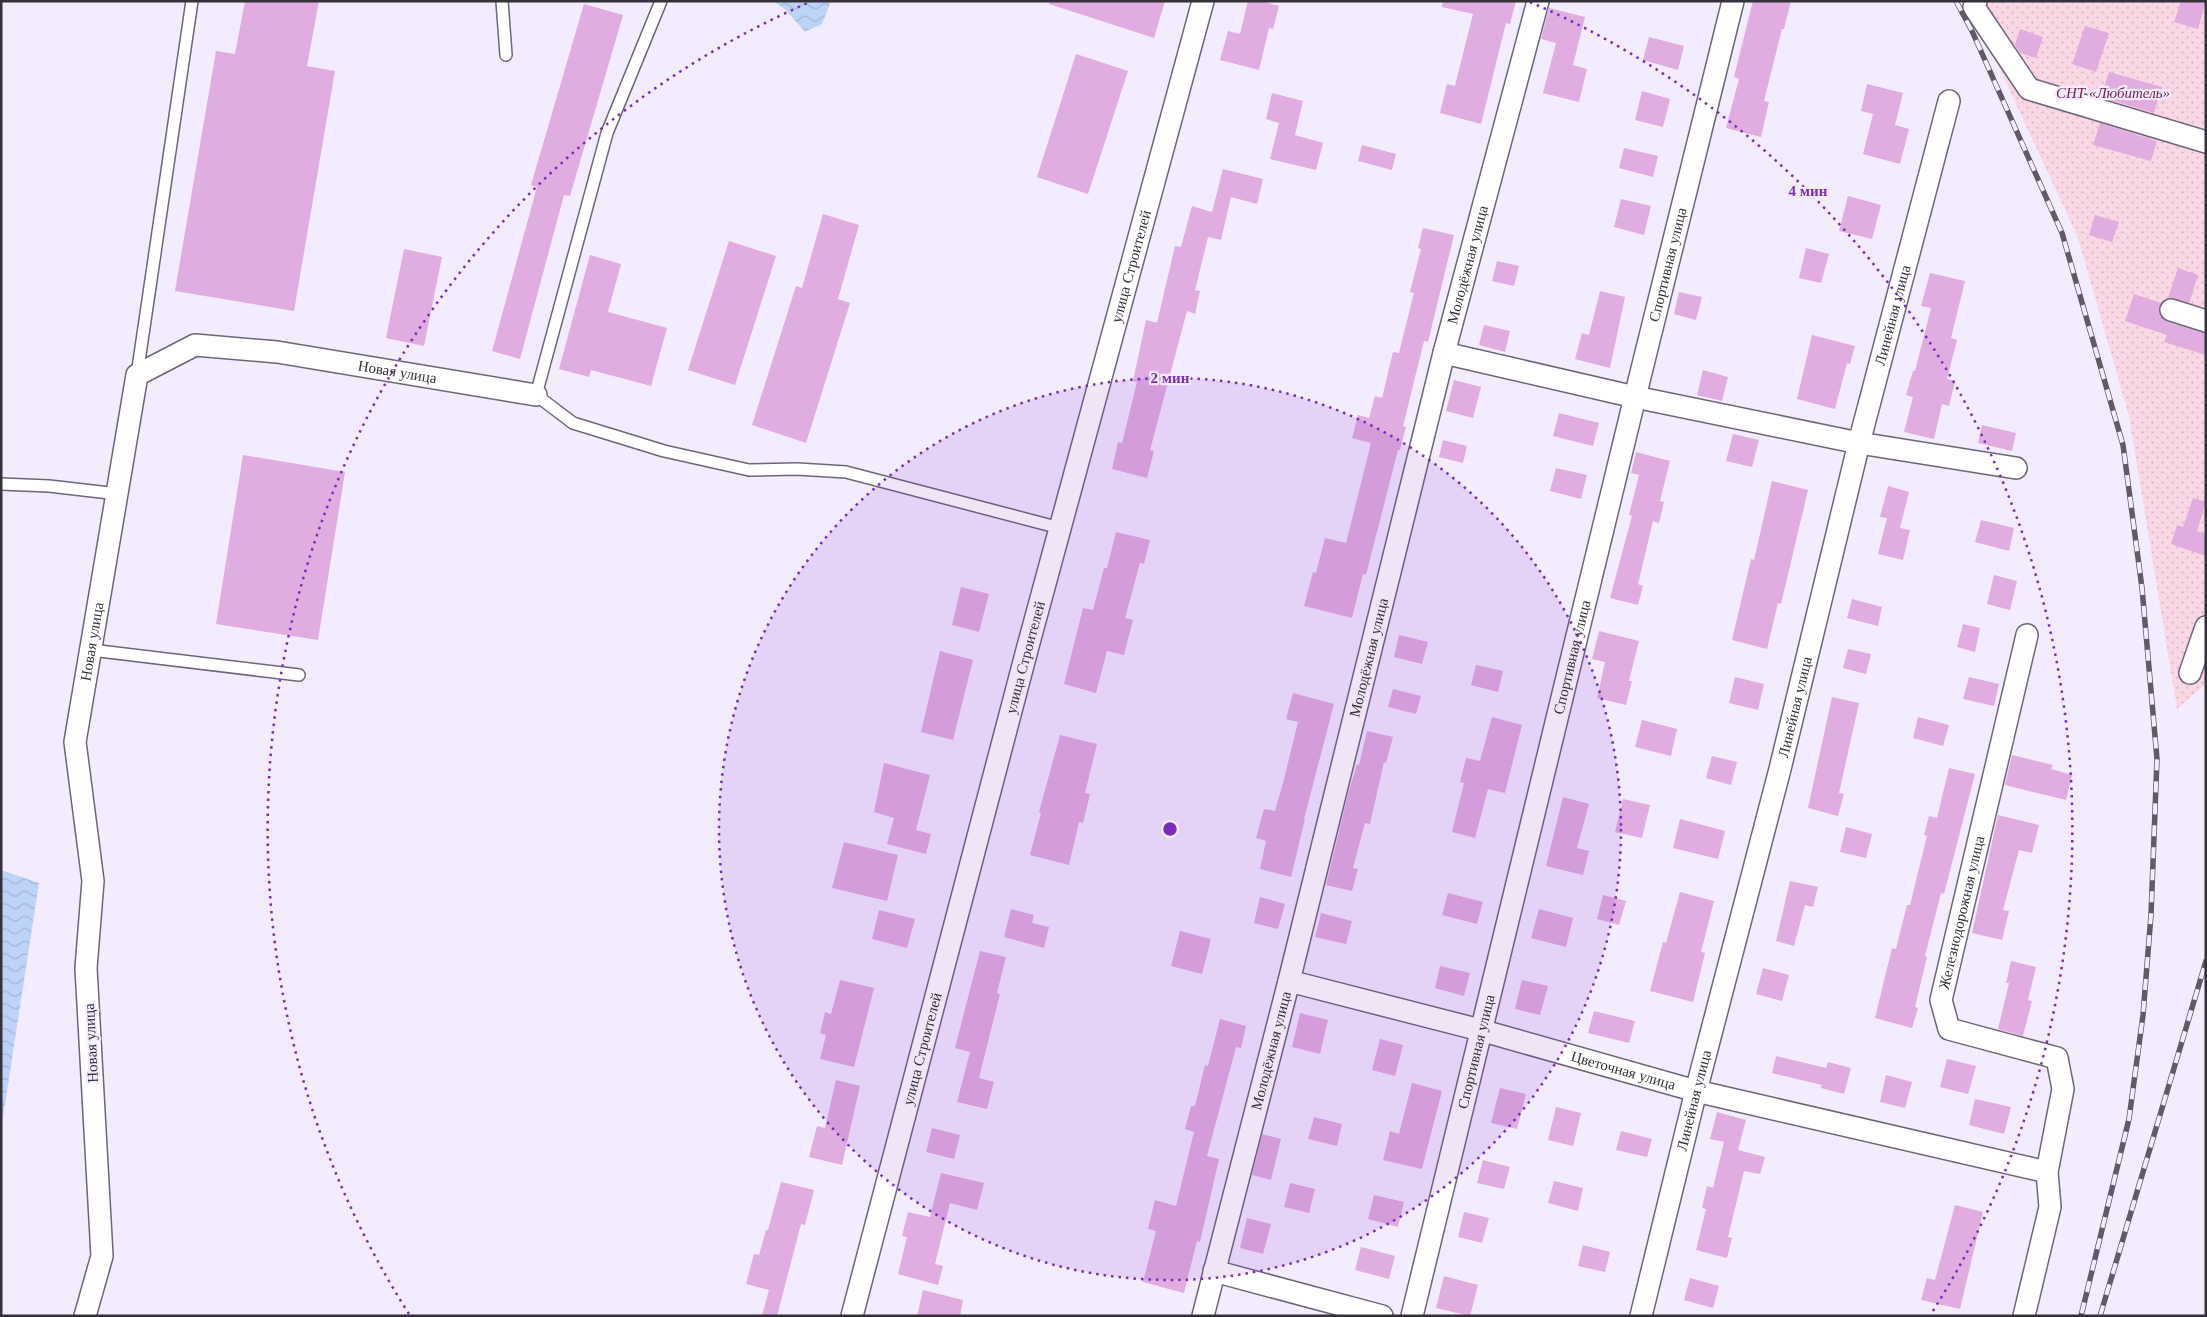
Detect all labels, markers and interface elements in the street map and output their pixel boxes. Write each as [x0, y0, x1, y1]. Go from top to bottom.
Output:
park label: СНТ «Любитель» [2056, 85, 2170, 101]
text: 4 мин [1789, 183, 1828, 199]
street label: Молодёжная улица [1444, 203, 1491, 326]
street label: Спортивная улица [1646, 206, 1690, 323]
street label: улица Строителей [1108, 208, 1154, 324]
street label: Линейная улица [1872, 263, 1914, 367]
street label: Новая улица [357, 358, 438, 386]
text: 2 мин [1151, 370, 1190, 386]
street label: Молодёжная улица [1346, 596, 1391, 719]
street label: Спортивная улица [1550, 598, 1594, 716]
street label: улица Строителей [1003, 599, 1048, 715]
street label: Новая улица [77, 601, 107, 682]
street label: Линейная улица [1775, 655, 1815, 759]
centre of rings [1161, 820, 1179, 838]
street label: Железнодорожная улица [1936, 834, 1987, 991]
street label: Молодёжная улица [1248, 989, 1294, 1112]
street label: улица Строителей [900, 991, 945, 1107]
street label: Спортивная улица [1455, 993, 1498, 1110]
street label: Новая улица [81, 1003, 101, 1083]
street label: Цветочная улица [1569, 1048, 1678, 1093]
street label: Линейная улица [1674, 1048, 1714, 1152]

